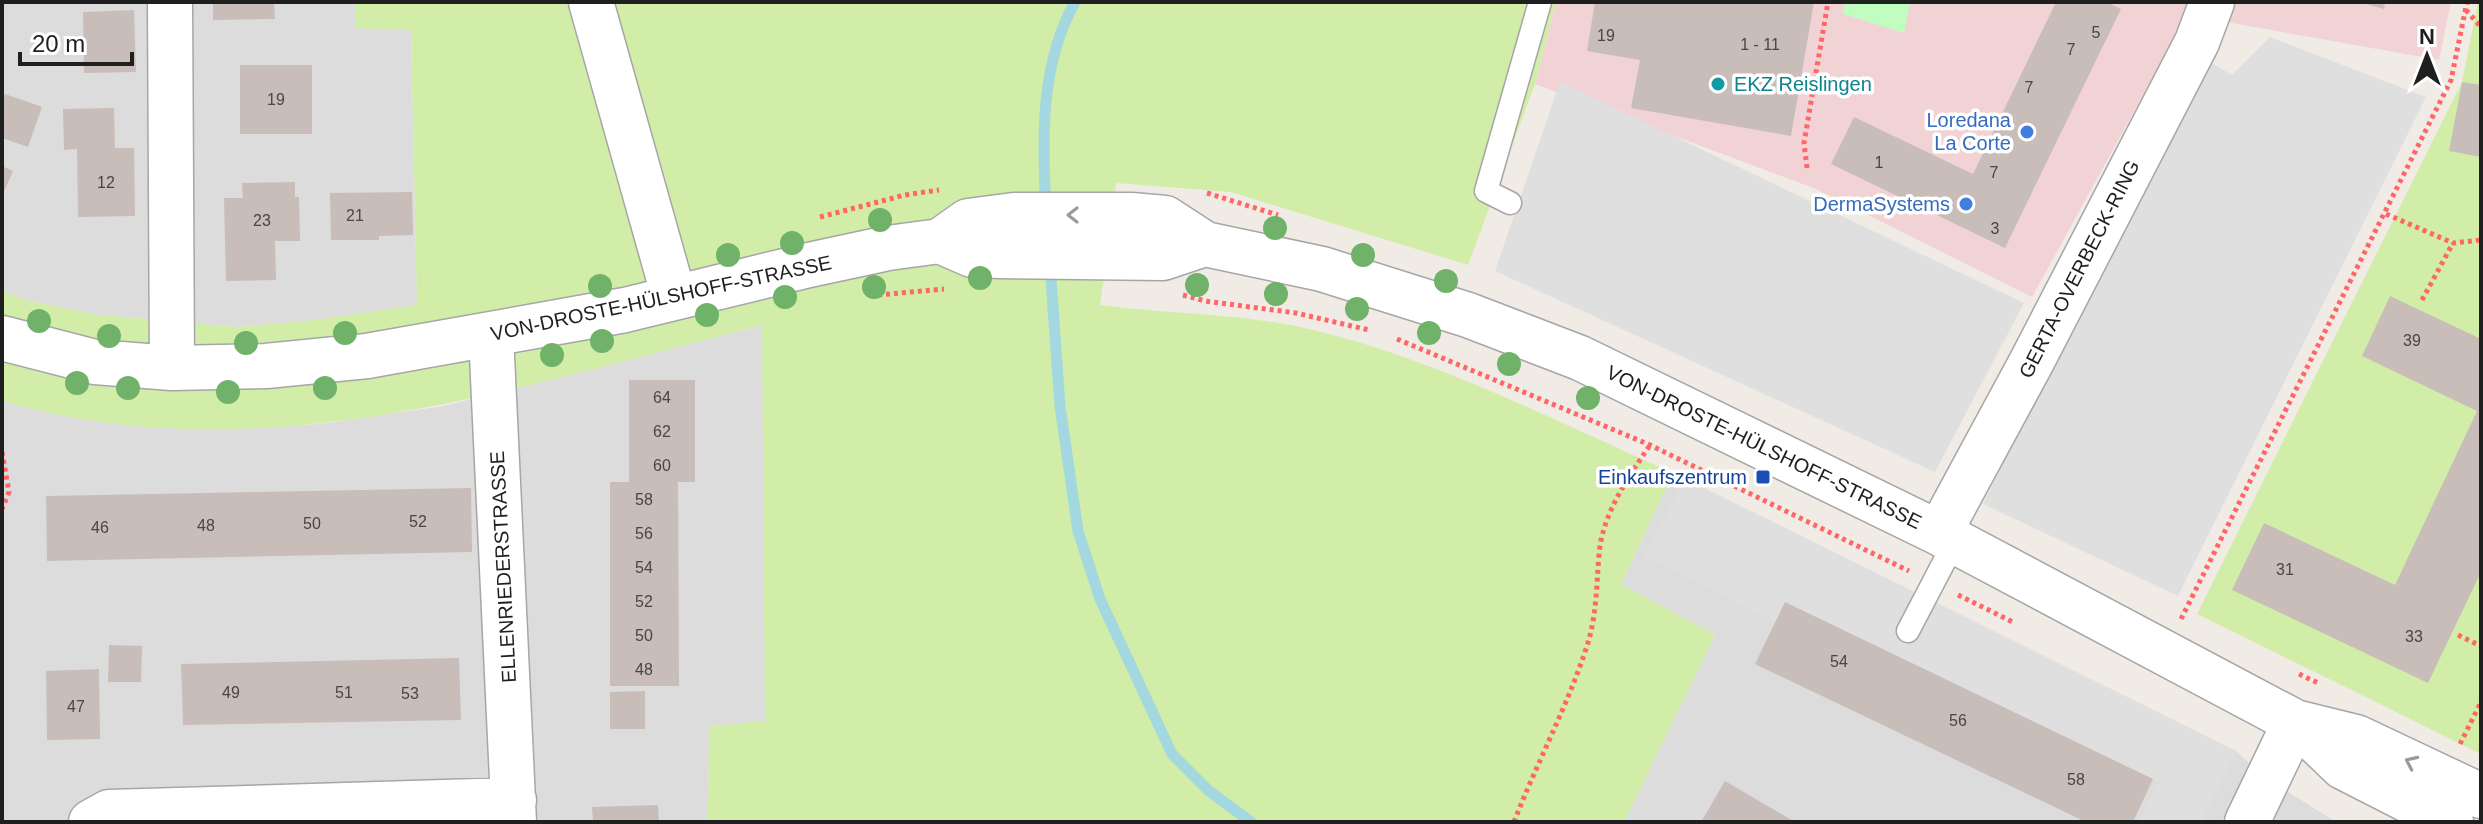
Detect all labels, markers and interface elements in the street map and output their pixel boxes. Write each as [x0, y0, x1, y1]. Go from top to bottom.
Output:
scale bar [20, 16, 132, 66]
north arrow [2387, 16, 2467, 96]
house number: 5 [2092, 24, 2101, 41]
text: N [2419, 24, 2435, 49]
house number: 19 [1597, 27, 1615, 44]
text: 20 m [32, 30, 85, 57]
house number: 1 - 11 [1740, 36, 1780, 53]
house number: 7 [2067, 41, 2076, 58]
place label: EKZ Reislingen [1734, 73, 1872, 95]
marker: EKZ Reislingen [1709, 75, 1727, 93]
house number: 7 [2025, 79, 2034, 96]
house number: 19 [267, 91, 285, 108]
place label: Loredana La Corte [1926, 109, 2012, 154]
marker: Loredana La Corte [2018, 123, 2036, 141]
house number: 1 [1875, 154, 1884, 171]
street label: GERTA-OVERBECK-RING [2014, 156, 2144, 382]
house number: 7 [1990, 164, 1999, 181]
house number: 12 [97, 174, 115, 191]
place label: DermaSystems [1813, 193, 1950, 215]
marker: DermaSystems [1957, 195, 1975, 213]
one-way arrow [1066, 206, 1079, 224]
house number: 21 [346, 207, 364, 224]
house number: 23 [253, 212, 271, 229]
house number: 3 [1991, 220, 2000, 237]
street label: VON-DROSTE-HÜLSHOFF-STRASSE [489, 251, 833, 345]
house number: 39 [2403, 332, 2421, 349]
street label: VON-DROSTE-HÜLSHOFF-STRASSE [1603, 361, 1925, 533]
house number: 64 [653, 389, 671, 406]
house number: 62 [653, 423, 671, 440]
street label: ELLENRIEDERSTRASSE [486, 450, 520, 684]
house number: 60 [653, 457, 671, 474]
place label: Einkaufszentrum [1598, 466, 1747, 488]
marker: Einkaufszentrum [1754, 468, 1772, 486]
house number: 58 [635, 491, 653, 508]
house number: 52 [409, 513, 427, 530]
house number: 50 [303, 515, 321, 532]
house number: 48 [197, 517, 215, 534]
house number: 46 [91, 519, 109, 536]
house number: 56 [635, 525, 653, 542]
house number: 54 [635, 559, 653, 576]
house number: 31 [2276, 561, 2294, 578]
house number: 52 [635, 593, 653, 610]
house number: 50 [635, 627, 653, 644]
house number: 33 [2405, 628, 2423, 645]
house number: 54 [1830, 653, 1848, 670]
house number: 48 [635, 661, 653, 678]
house number: 49 [222, 684, 240, 701]
house number: 51 [335, 684, 353, 701]
house number: 53 [401, 685, 419, 702]
house number: 47 [67, 698, 85, 715]
house number: 56 [1949, 712, 1967, 729]
one-way arrow [2405, 756, 2419, 772]
house number: 58 [2067, 771, 2085, 788]

